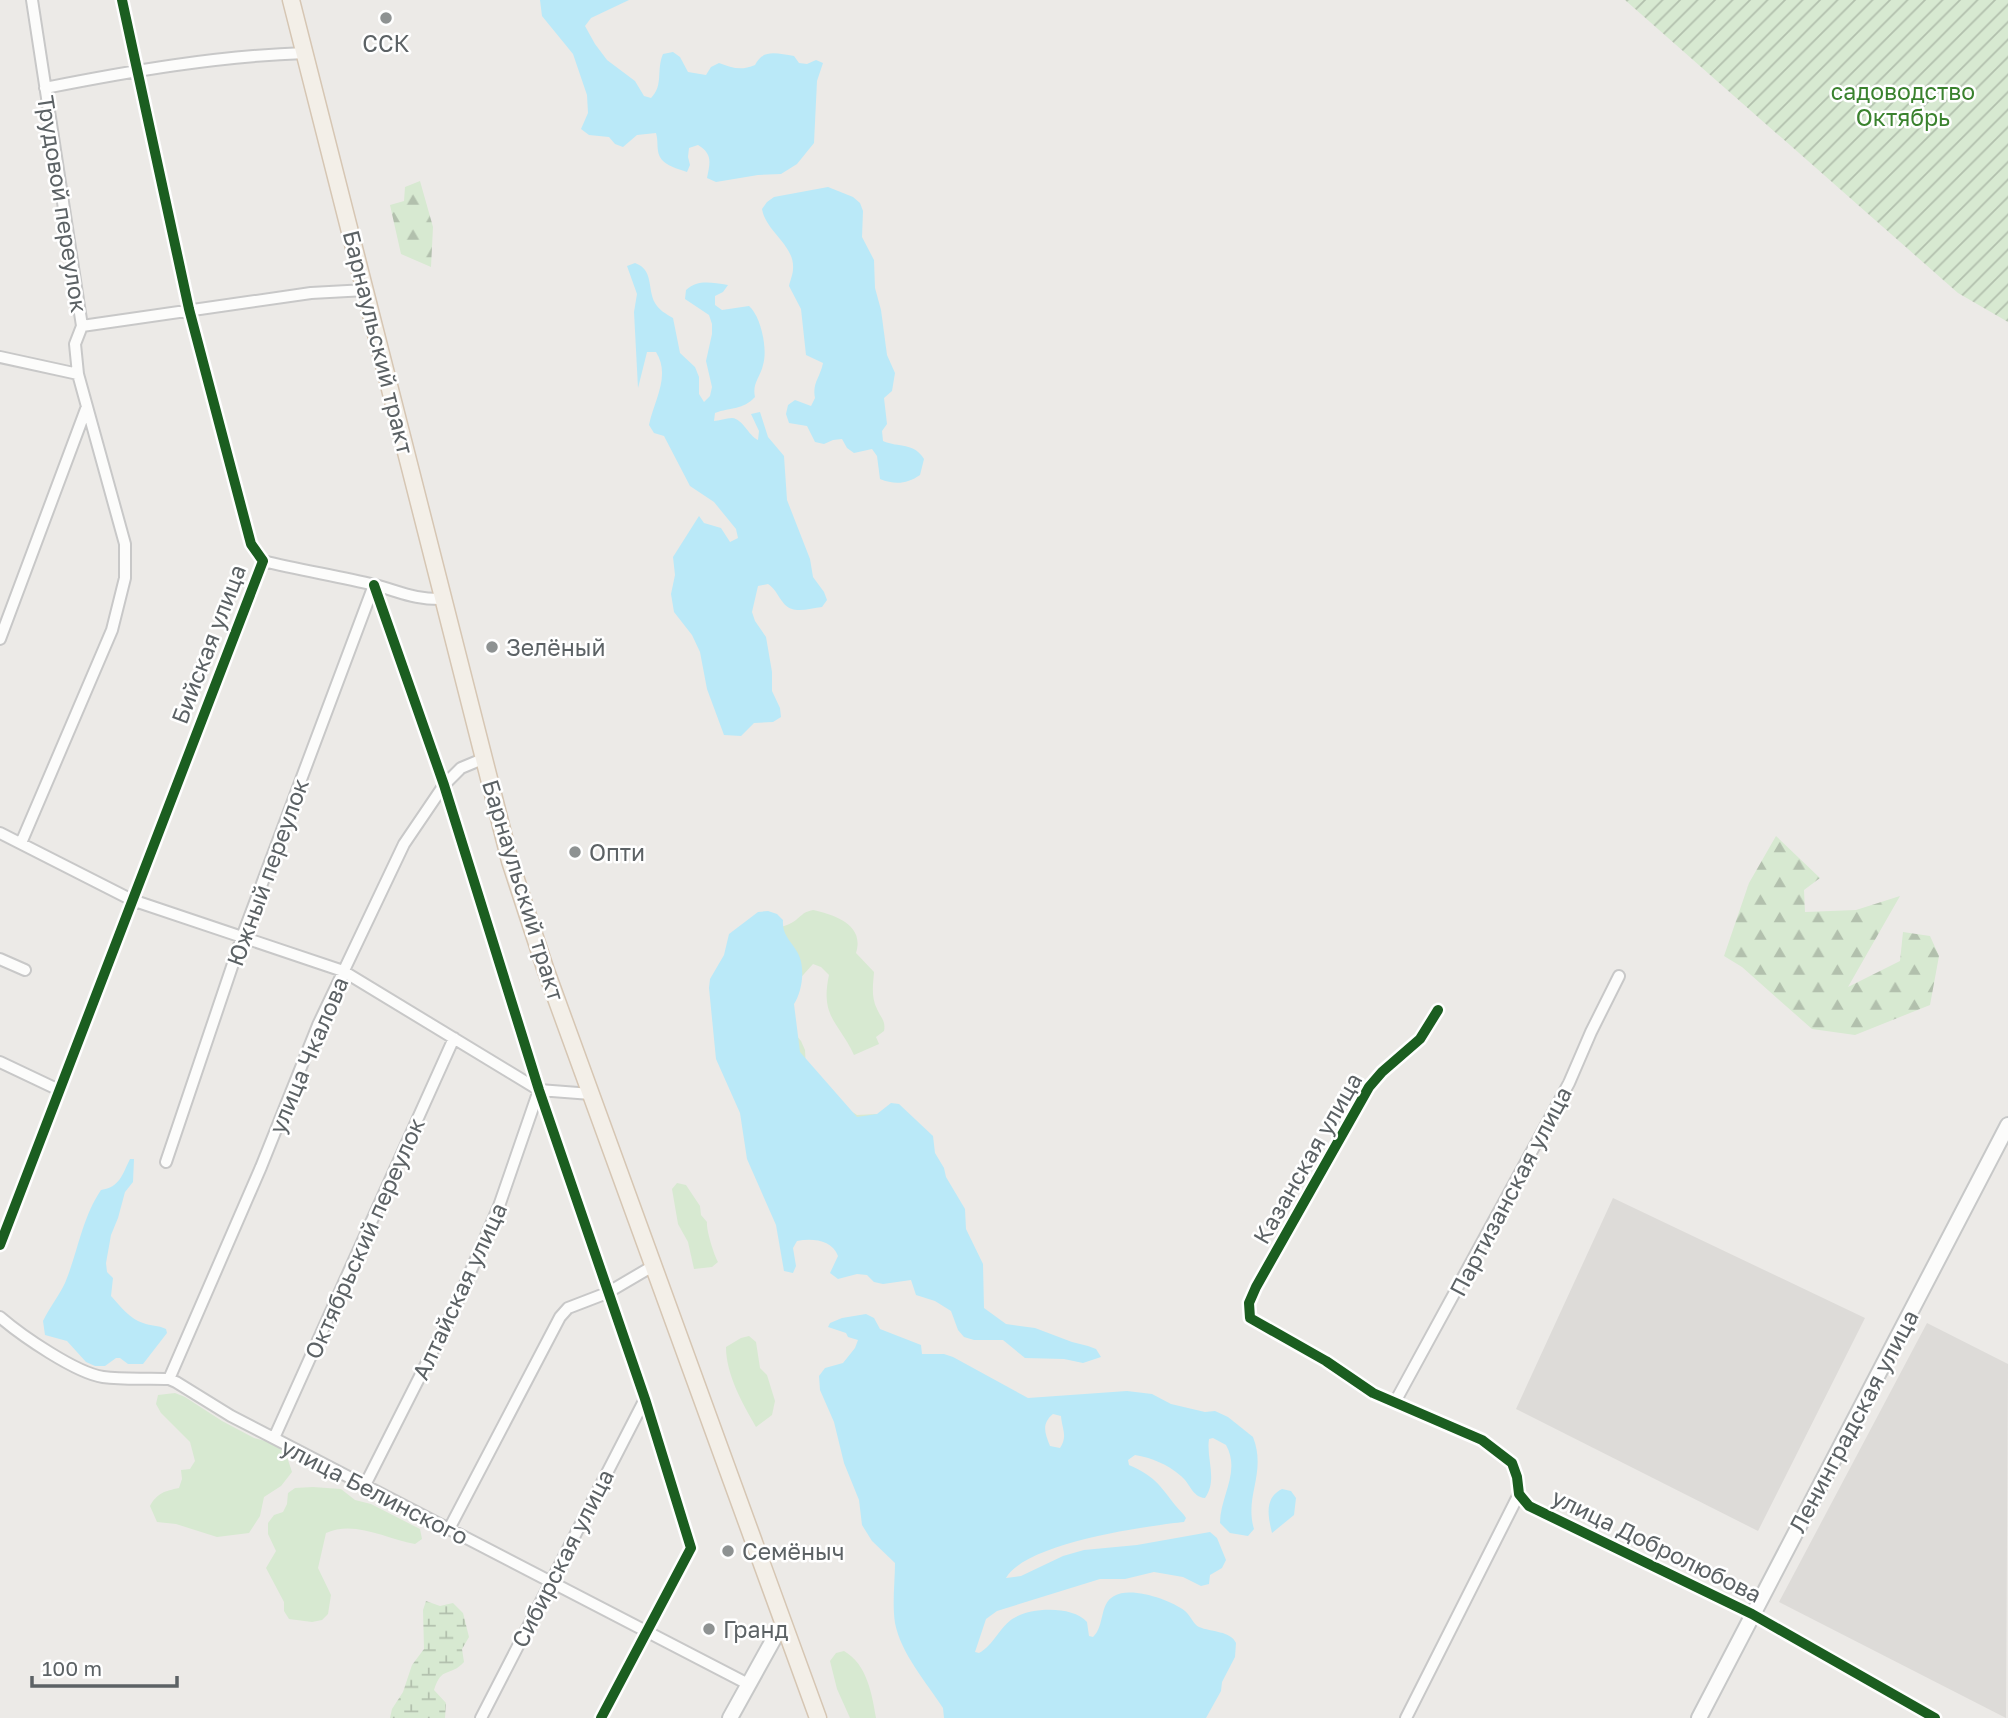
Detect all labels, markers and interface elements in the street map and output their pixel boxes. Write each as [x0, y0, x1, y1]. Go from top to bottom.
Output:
marker: ССК [378, 10, 394, 26]
place label: ССК [362, 29, 410, 57]
park label: садоводство Октябрь [1831, 77, 1975, 131]
street label: Трудовой переулок [32, 93, 94, 315]
street label: Барнаульский тракт [338, 227, 420, 457]
street label: Бийская улица [165, 560, 251, 728]
place label: Зелёный [506, 633, 605, 661]
marker: Зелёный [484, 639, 500, 655]
street label: Южный переулок [220, 774, 314, 970]
street label: Барнаульский тракт [477, 776, 571, 1004]
place label: Опти [589, 838, 645, 866]
marker: Опти [567, 844, 583, 860]
street label: улица Чкалова [262, 972, 354, 1138]
street label: Казанская улица [1247, 1068, 1367, 1248]
street label: Партизанская улица [1443, 1081, 1577, 1301]
street label: Октябрьский переулок [298, 1113, 430, 1363]
street label: Алтайская улица [406, 1198, 512, 1384]
street label: Ленинградская улица [1782, 1305, 1924, 1537]
street label: улица Белинского [277, 1432, 473, 1550]
street label: Сибирская улица [505, 1464, 619, 1652]
street label: улица Добролюбова [1548, 1482, 1766, 1608]
place label: Семёныч [742, 1537, 844, 1565]
marker: Семёныч [720, 1543, 736, 1559]
place label: Гранд [723, 1615, 789, 1643]
marker: Гранд [701, 1621, 717, 1637]
scale bar [32, 1644, 177, 1688]
text: 100 m [42, 1655, 102, 1681]

